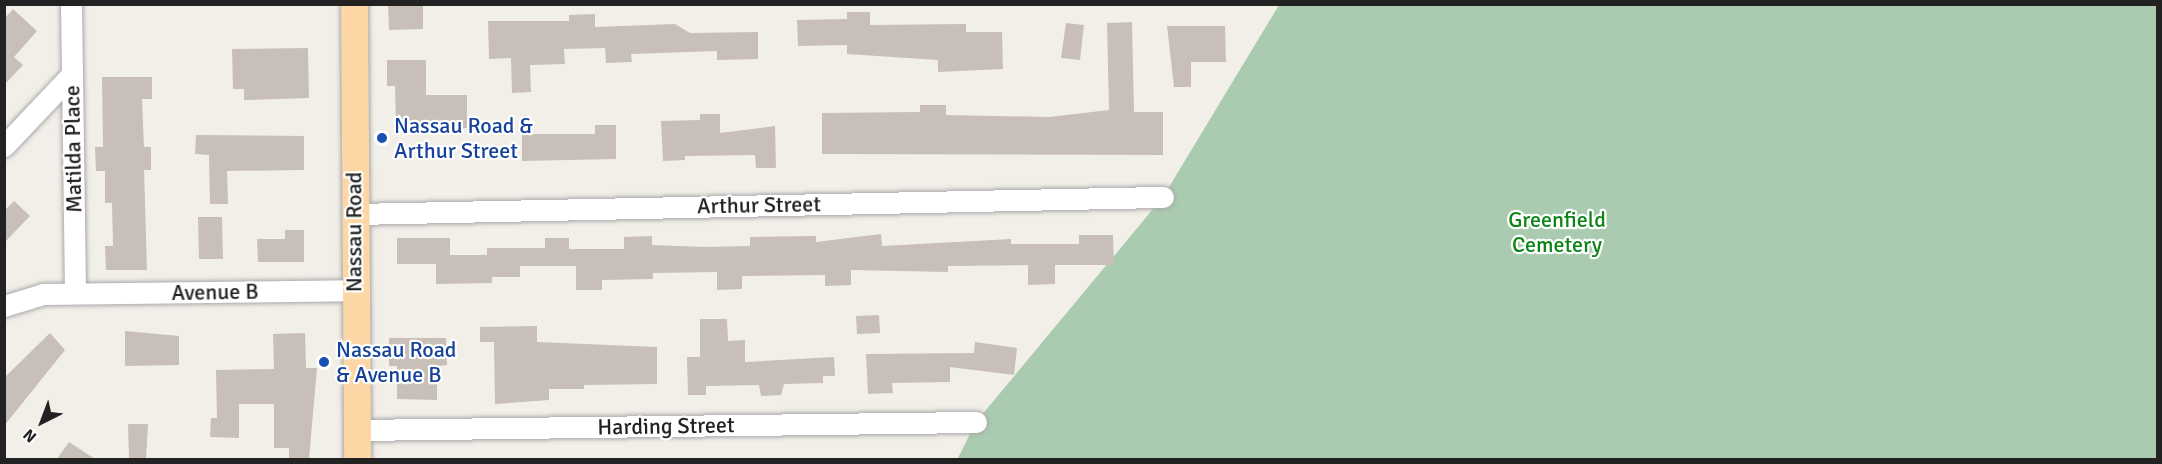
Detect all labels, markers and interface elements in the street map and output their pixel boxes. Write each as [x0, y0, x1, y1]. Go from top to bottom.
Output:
street label: Matilda Place [59, 85, 87, 213]
place label: Nassau Road & Arthur Street [394, 112, 533, 164]
marker: Nassau Road & Arthur Street [375, 131, 389, 145]
street label: Nassau Road [341, 172, 367, 292]
street label: Arthur Street [697, 191, 821, 219]
park label: Greenfield Cemetery [1508, 206, 1606, 258]
street label: Avenue B [171, 278, 259, 306]
place label: Nassau Road & Avenue B [336, 336, 456, 388]
marker: Nassau Road & Avenue B [317, 355, 331, 369]
north arrow [12, 392, 72, 452]
street label: Harding Street [597, 412, 735, 440]
text: N [19, 424, 41, 447]

